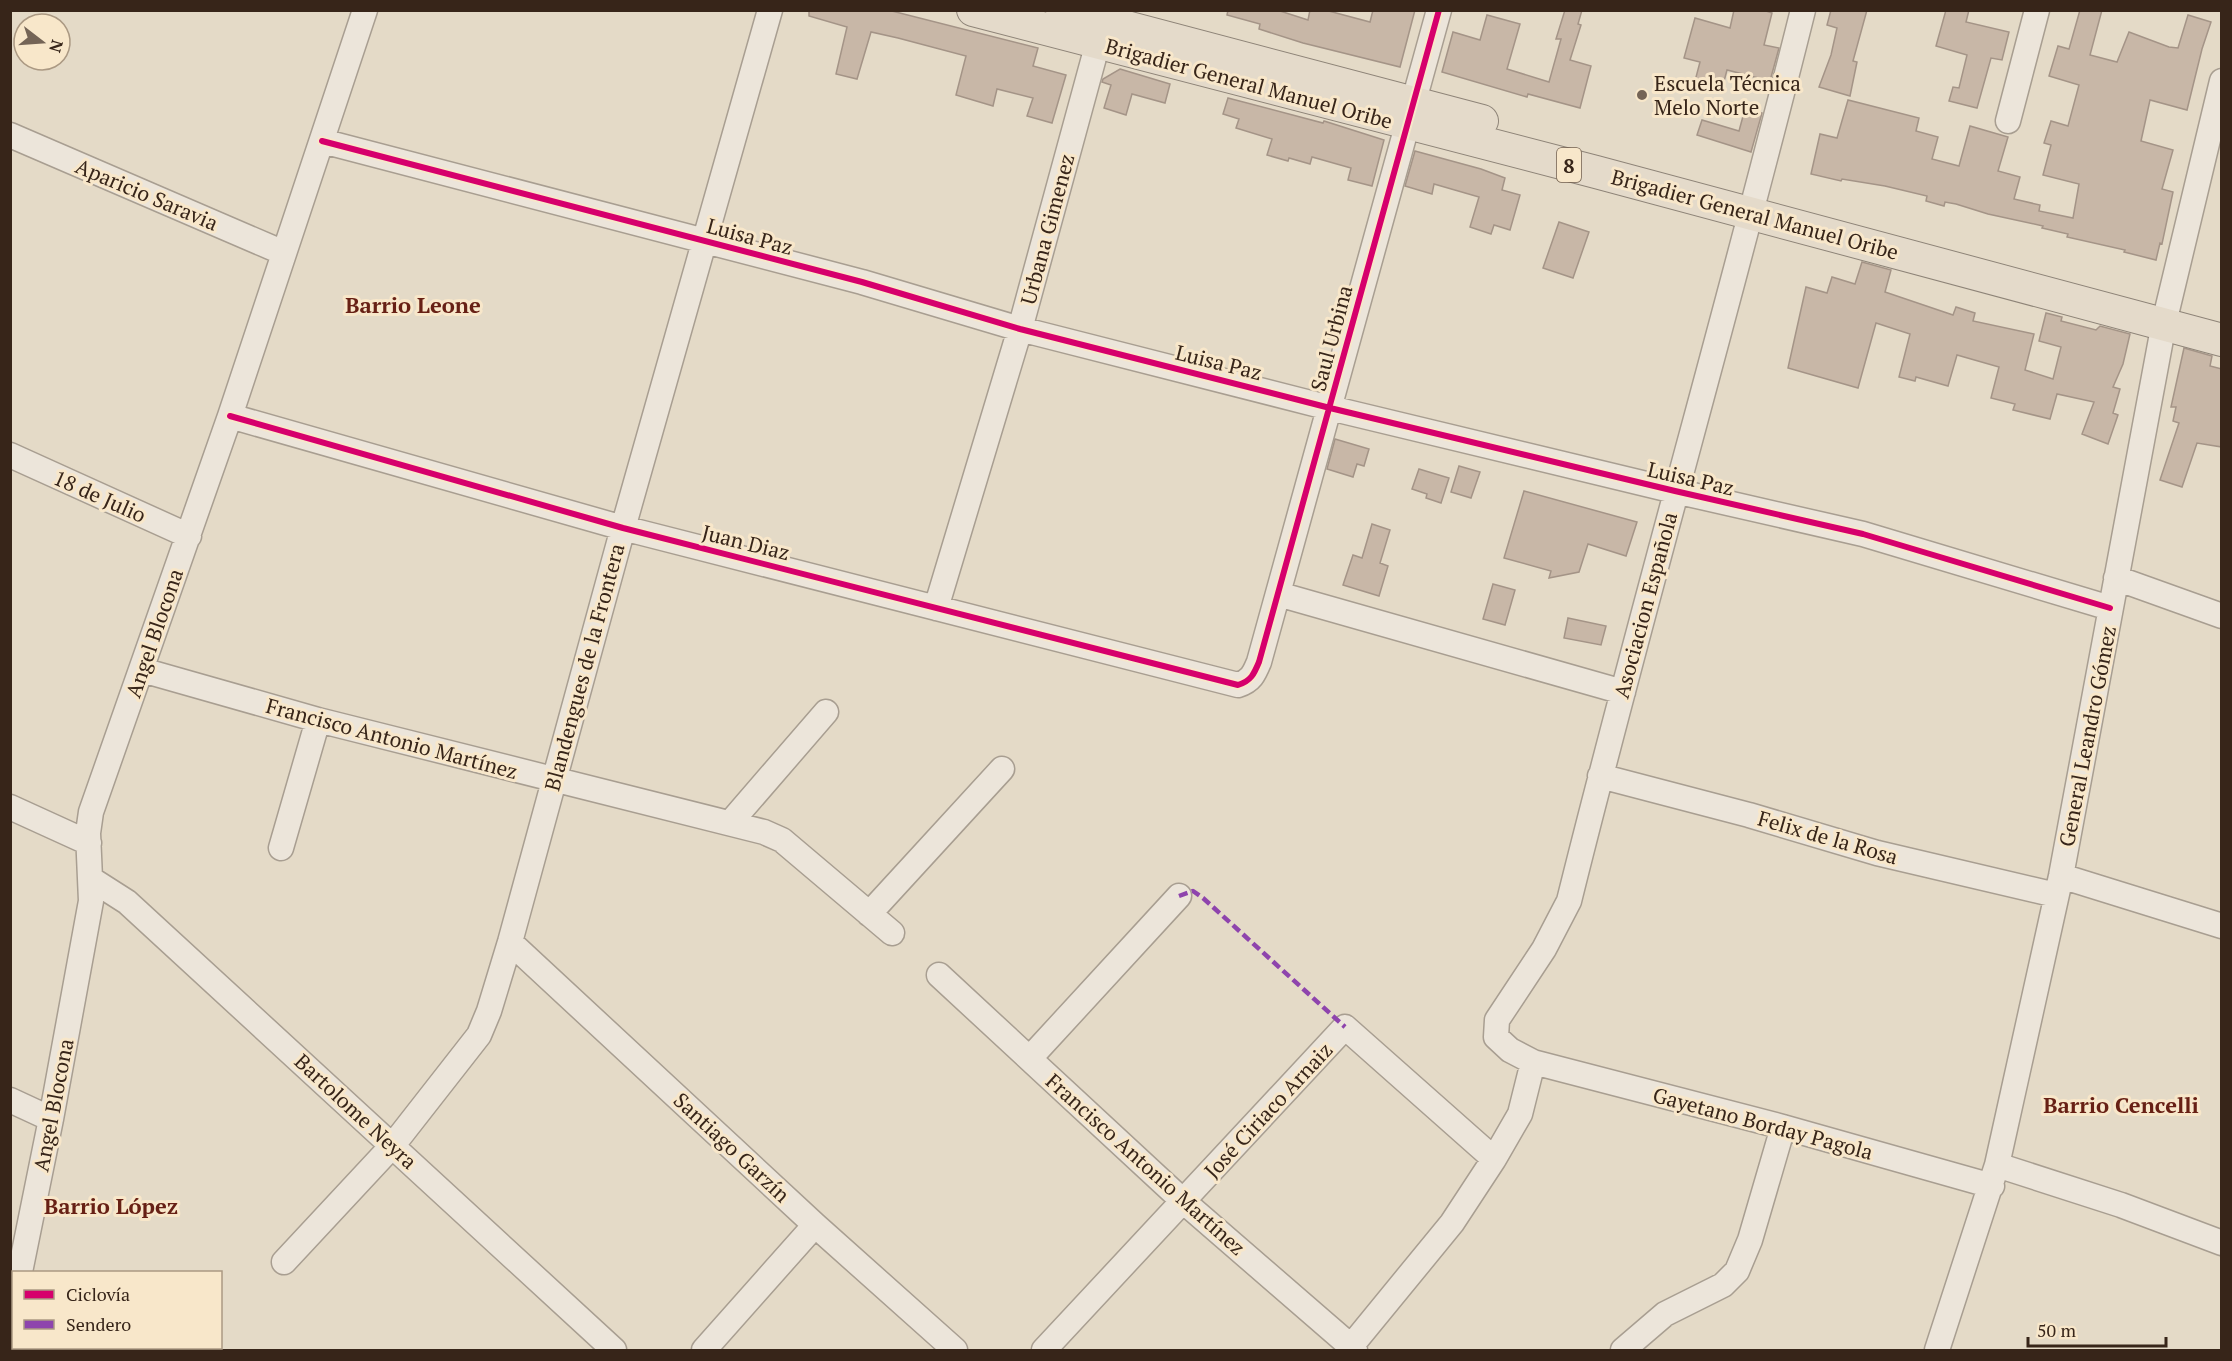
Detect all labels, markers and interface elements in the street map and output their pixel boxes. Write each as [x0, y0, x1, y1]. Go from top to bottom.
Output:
north arrow [12, 12, 72, 72]
street label: Brigadier General Manuel Oribe [1102, 31, 1396, 135]
text: N [44, 37, 69, 55]
place label: Escuela Técnica Melo Norte [1654, 69, 1801, 121]
marker: Escuela Técnica Melo Norte [1635, 88, 1649, 102]
road number: 8 [1557, 148, 1581, 182]
street label: Aparicio Saravia [71, 151, 223, 237]
street label: Urbana Gimenez [1013, 151, 1081, 307]
street label: Brigadier General Manuel Oribe [1608, 162, 1902, 266]
street label: Luisa Paz [704, 211, 796, 261]
street label: Saul Urbina [1303, 282, 1359, 394]
district label: Barrio Leone [345, 290, 481, 319]
street label: Luisa Paz [1173, 338, 1265, 386]
street label: Luisa Paz [1645, 454, 1737, 502]
street label: 18 de Julio [49, 463, 151, 529]
street label: Asociacion Española [1607, 508, 1683, 701]
street label: Juan Diaz [699, 518, 793, 566]
street label: Blandengues de la Frontera [537, 540, 631, 794]
street label: Angel Blocona [119, 564, 189, 701]
street label: General Leandro Gómez [2052, 623, 2122, 849]
street label: Francisco Antonio Martínez [263, 691, 521, 785]
street label: Felix de la Rosa [1755, 804, 1902, 870]
street label: Angel Blocona [26, 1036, 80, 1174]
street label: José Ciriaco Arnaiz [1198, 1036, 1338, 1184]
street label: Bartolome Neyra [289, 1047, 423, 1175]
street label: Francisco Antonio Martínez [1040, 1067, 1252, 1261]
street label: Gayetano Borday Pagola [1650, 1080, 1876, 1166]
street label: Santiago Garzín [668, 1086, 796, 1208]
district label: Barrio Cencelli [2043, 1090, 2199, 1119]
district label: Barrio López [44, 1191, 178, 1220]
legend [12, 1271, 222, 1349]
text: Ciclovía [66, 1282, 130, 1306]
scale bar [2028, 1310, 2166, 1348]
text: Sendero [66, 1312, 131, 1336]
text: 50 m [2037, 1318, 2077, 1342]

